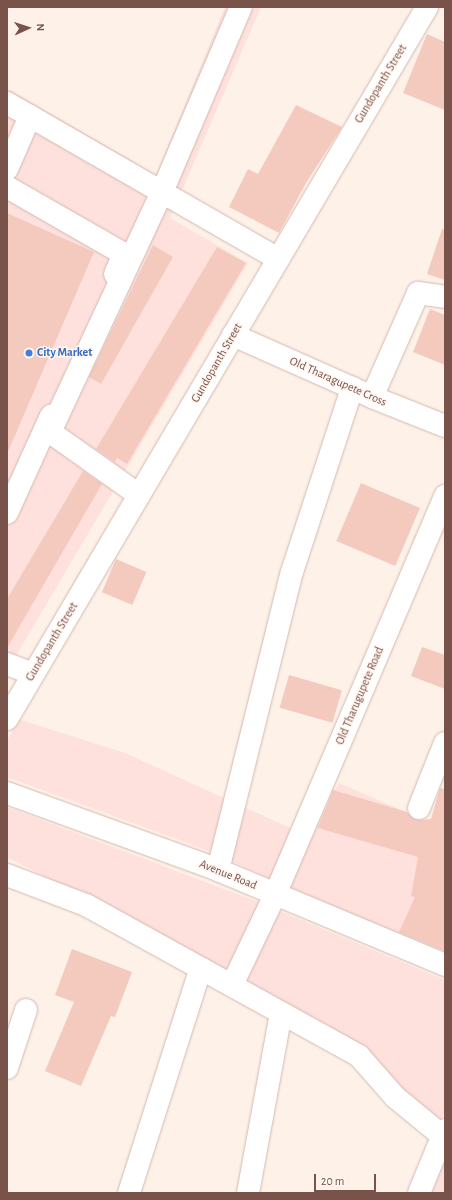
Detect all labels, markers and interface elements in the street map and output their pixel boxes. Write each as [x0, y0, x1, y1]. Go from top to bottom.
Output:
north arrow [8, 8, 48, 48]
text: N [35, 23, 46, 31]
street label: Gundopanth Street [352, 42, 410, 126]
street label: Gundopanth Street [188, 321, 246, 405]
place label: City Market [37, 346, 92, 360]
marker: City Market [24, 348, 34, 358]
street label: Old Tharagupete Cross [287, 354, 389, 410]
street label: Gundopanth Street [23, 600, 81, 684]
street label: Old Tharugupete Road [333, 645, 387, 747]
street label: Avenue Road [197, 857, 259, 893]
scale bar [316, 1166, 378, 1192]
text: 20 m [321, 1175, 344, 1187]

